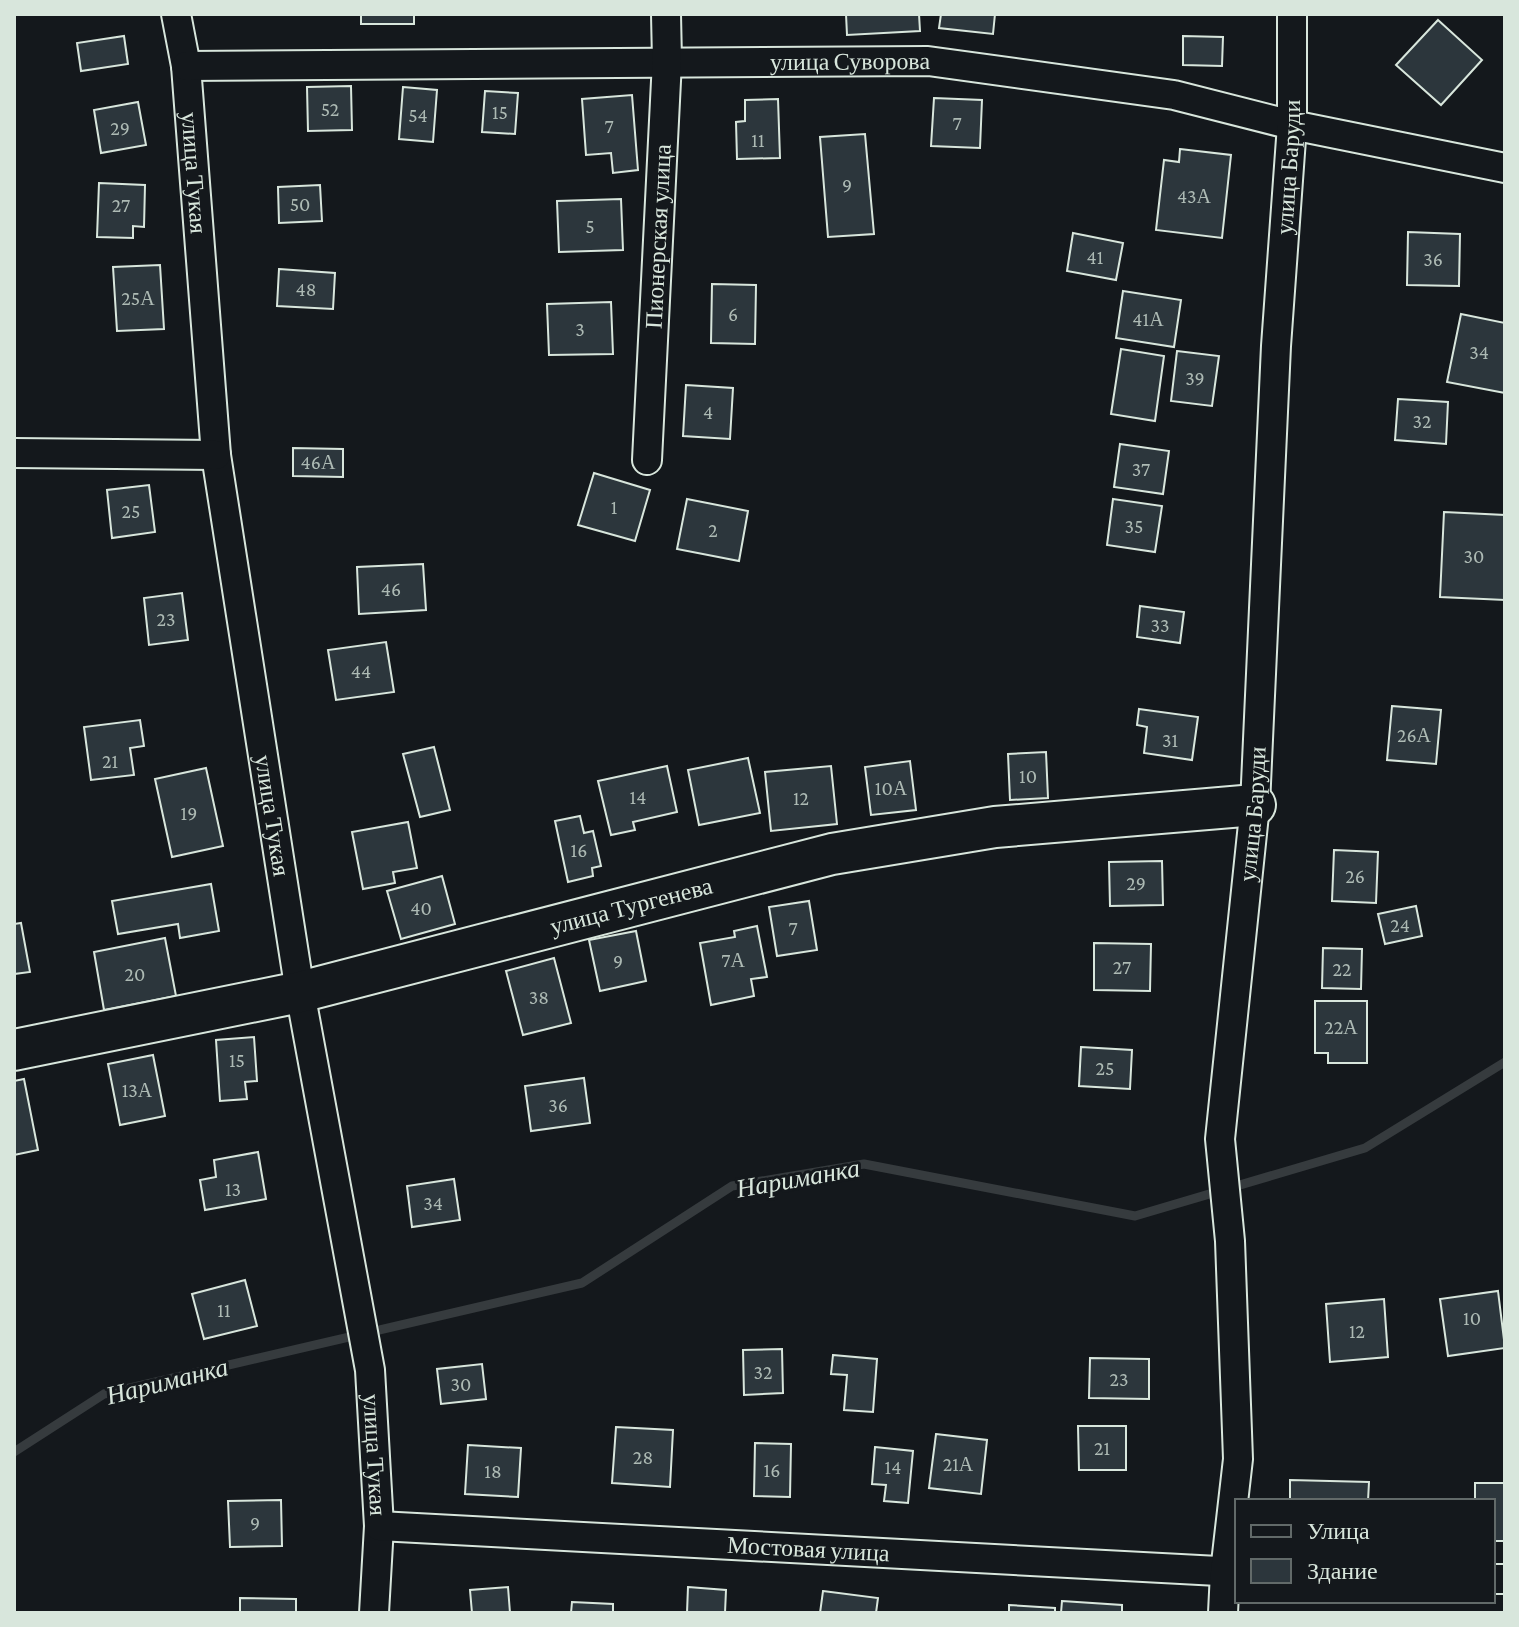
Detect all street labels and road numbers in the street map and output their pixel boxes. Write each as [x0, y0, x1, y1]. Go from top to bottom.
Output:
street label: улица Суворова [770, 47, 930, 75]
street label: улица Баруди [1270, 99, 1305, 236]
street label: улица Тукая [177, 111, 213, 235]
street label: Пионерская улица [640, 143, 676, 329]
street label: улица Баруди [1233, 746, 1271, 883]
street label: улица Тукая [250, 753, 296, 878]
street label: улица Тургенева [547, 872, 715, 940]
street label: улица Тукая [358, 1393, 392, 1517]
street label: Мостовая улица [726, 1531, 891, 1566]

